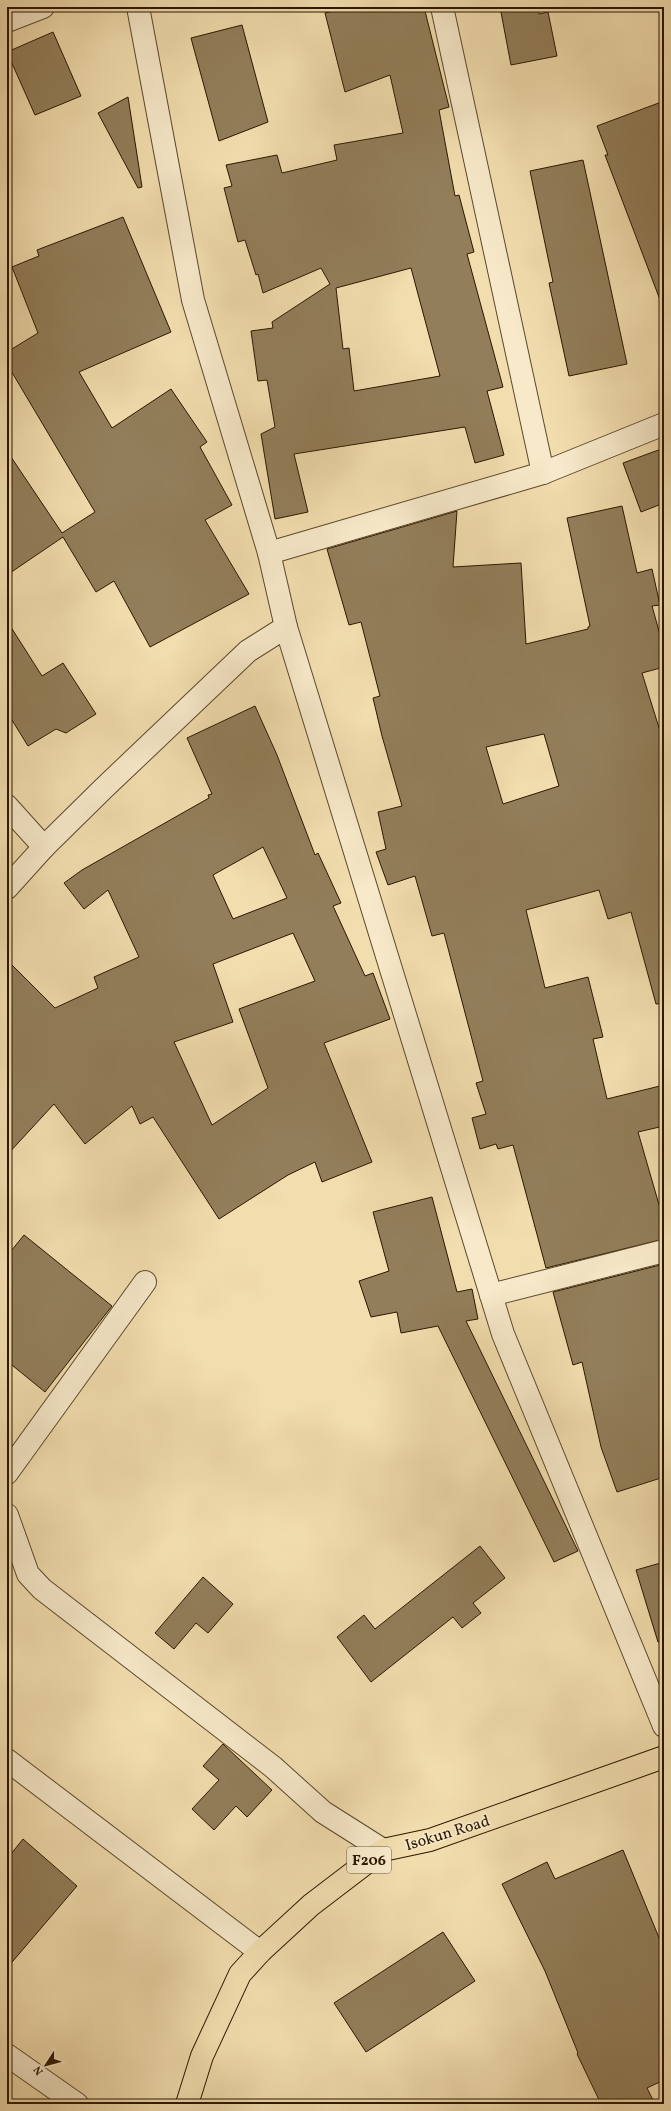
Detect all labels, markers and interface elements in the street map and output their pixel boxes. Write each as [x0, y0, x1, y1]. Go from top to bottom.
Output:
street label: Isokun Road [403, 1811, 493, 1857]
road number: F206 [347, 1847, 391, 1873]
north arrow [26, 2045, 66, 2085]
text: N [31, 2062, 48, 2078]

